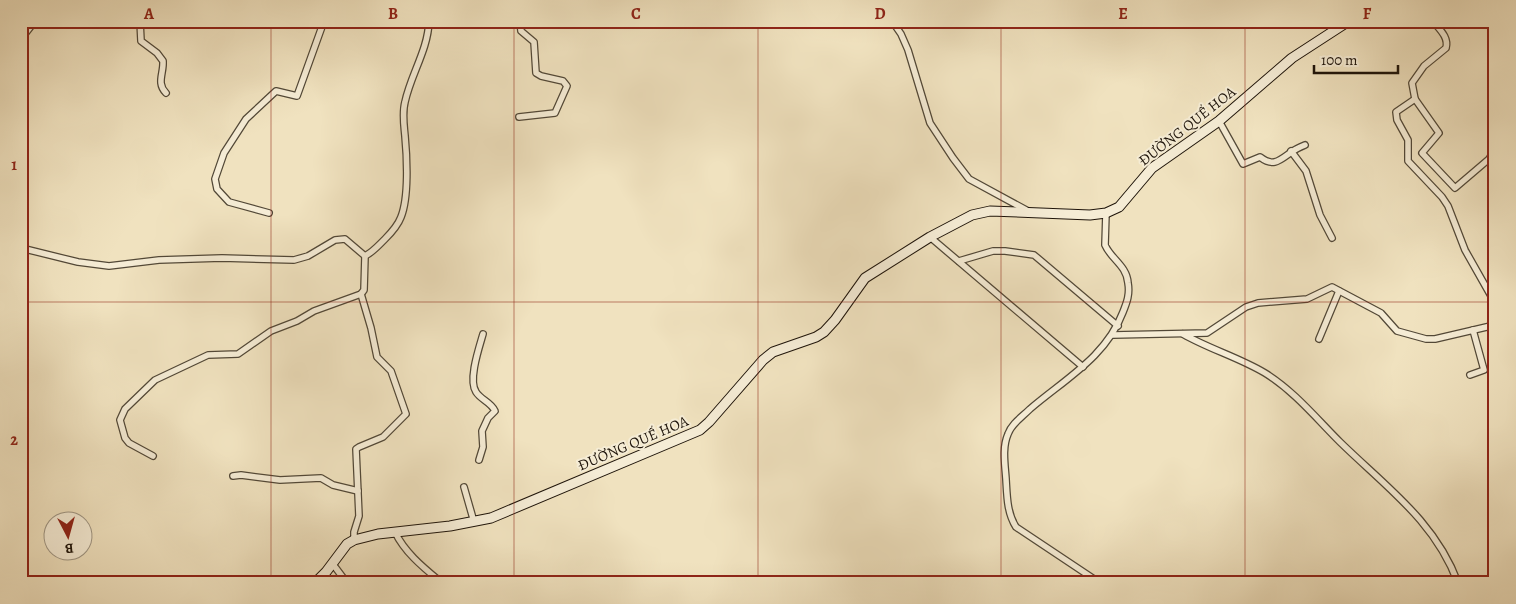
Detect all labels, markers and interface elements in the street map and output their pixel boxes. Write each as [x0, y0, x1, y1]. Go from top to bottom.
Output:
text: A [143, 3, 155, 25]
text: B [388, 3, 398, 25]
text: C [631, 3, 641, 25]
text: D [874, 3, 886, 25]
text: E [1118, 3, 1128, 25]
text: F [1363, 3, 1372, 25]
scale bar [1314, 42, 1397, 74]
text: 100 m [1321, 50, 1358, 70]
street label: ĐƯỜNG QUẾ HOA [1134, 82, 1240, 170]
text: 1 [11, 154, 17, 176]
street label: ĐƯỜNG QUẾ HOA [575, 411, 692, 475]
text: 2 [10, 429, 18, 451]
north arrow [42, 512, 92, 562]
text: B [64, 539, 75, 558]

